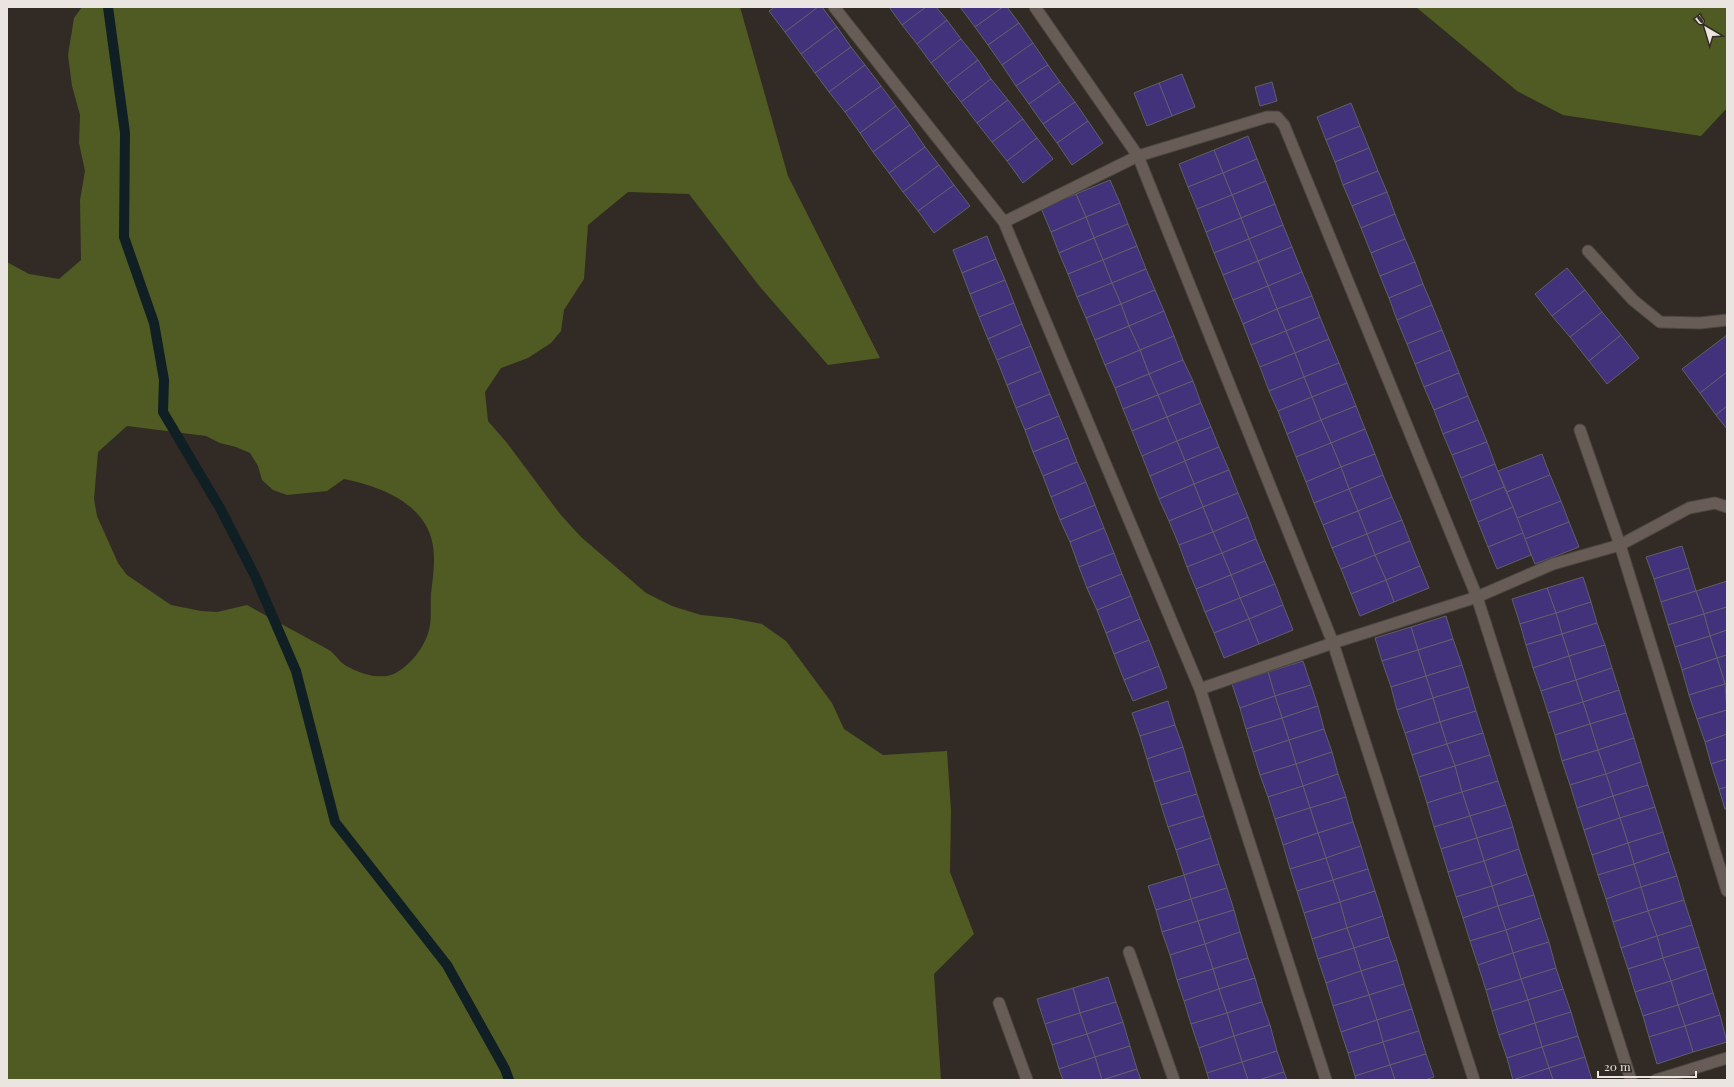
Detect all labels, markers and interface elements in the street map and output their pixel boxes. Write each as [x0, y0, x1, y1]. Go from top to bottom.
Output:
north arrow [1686, 8, 1726, 48]
text: U [1692, 11, 1707, 28]
scale bar [1598, 1053, 1696, 1079]
text: 20 m [1604, 1058, 1631, 1074]

